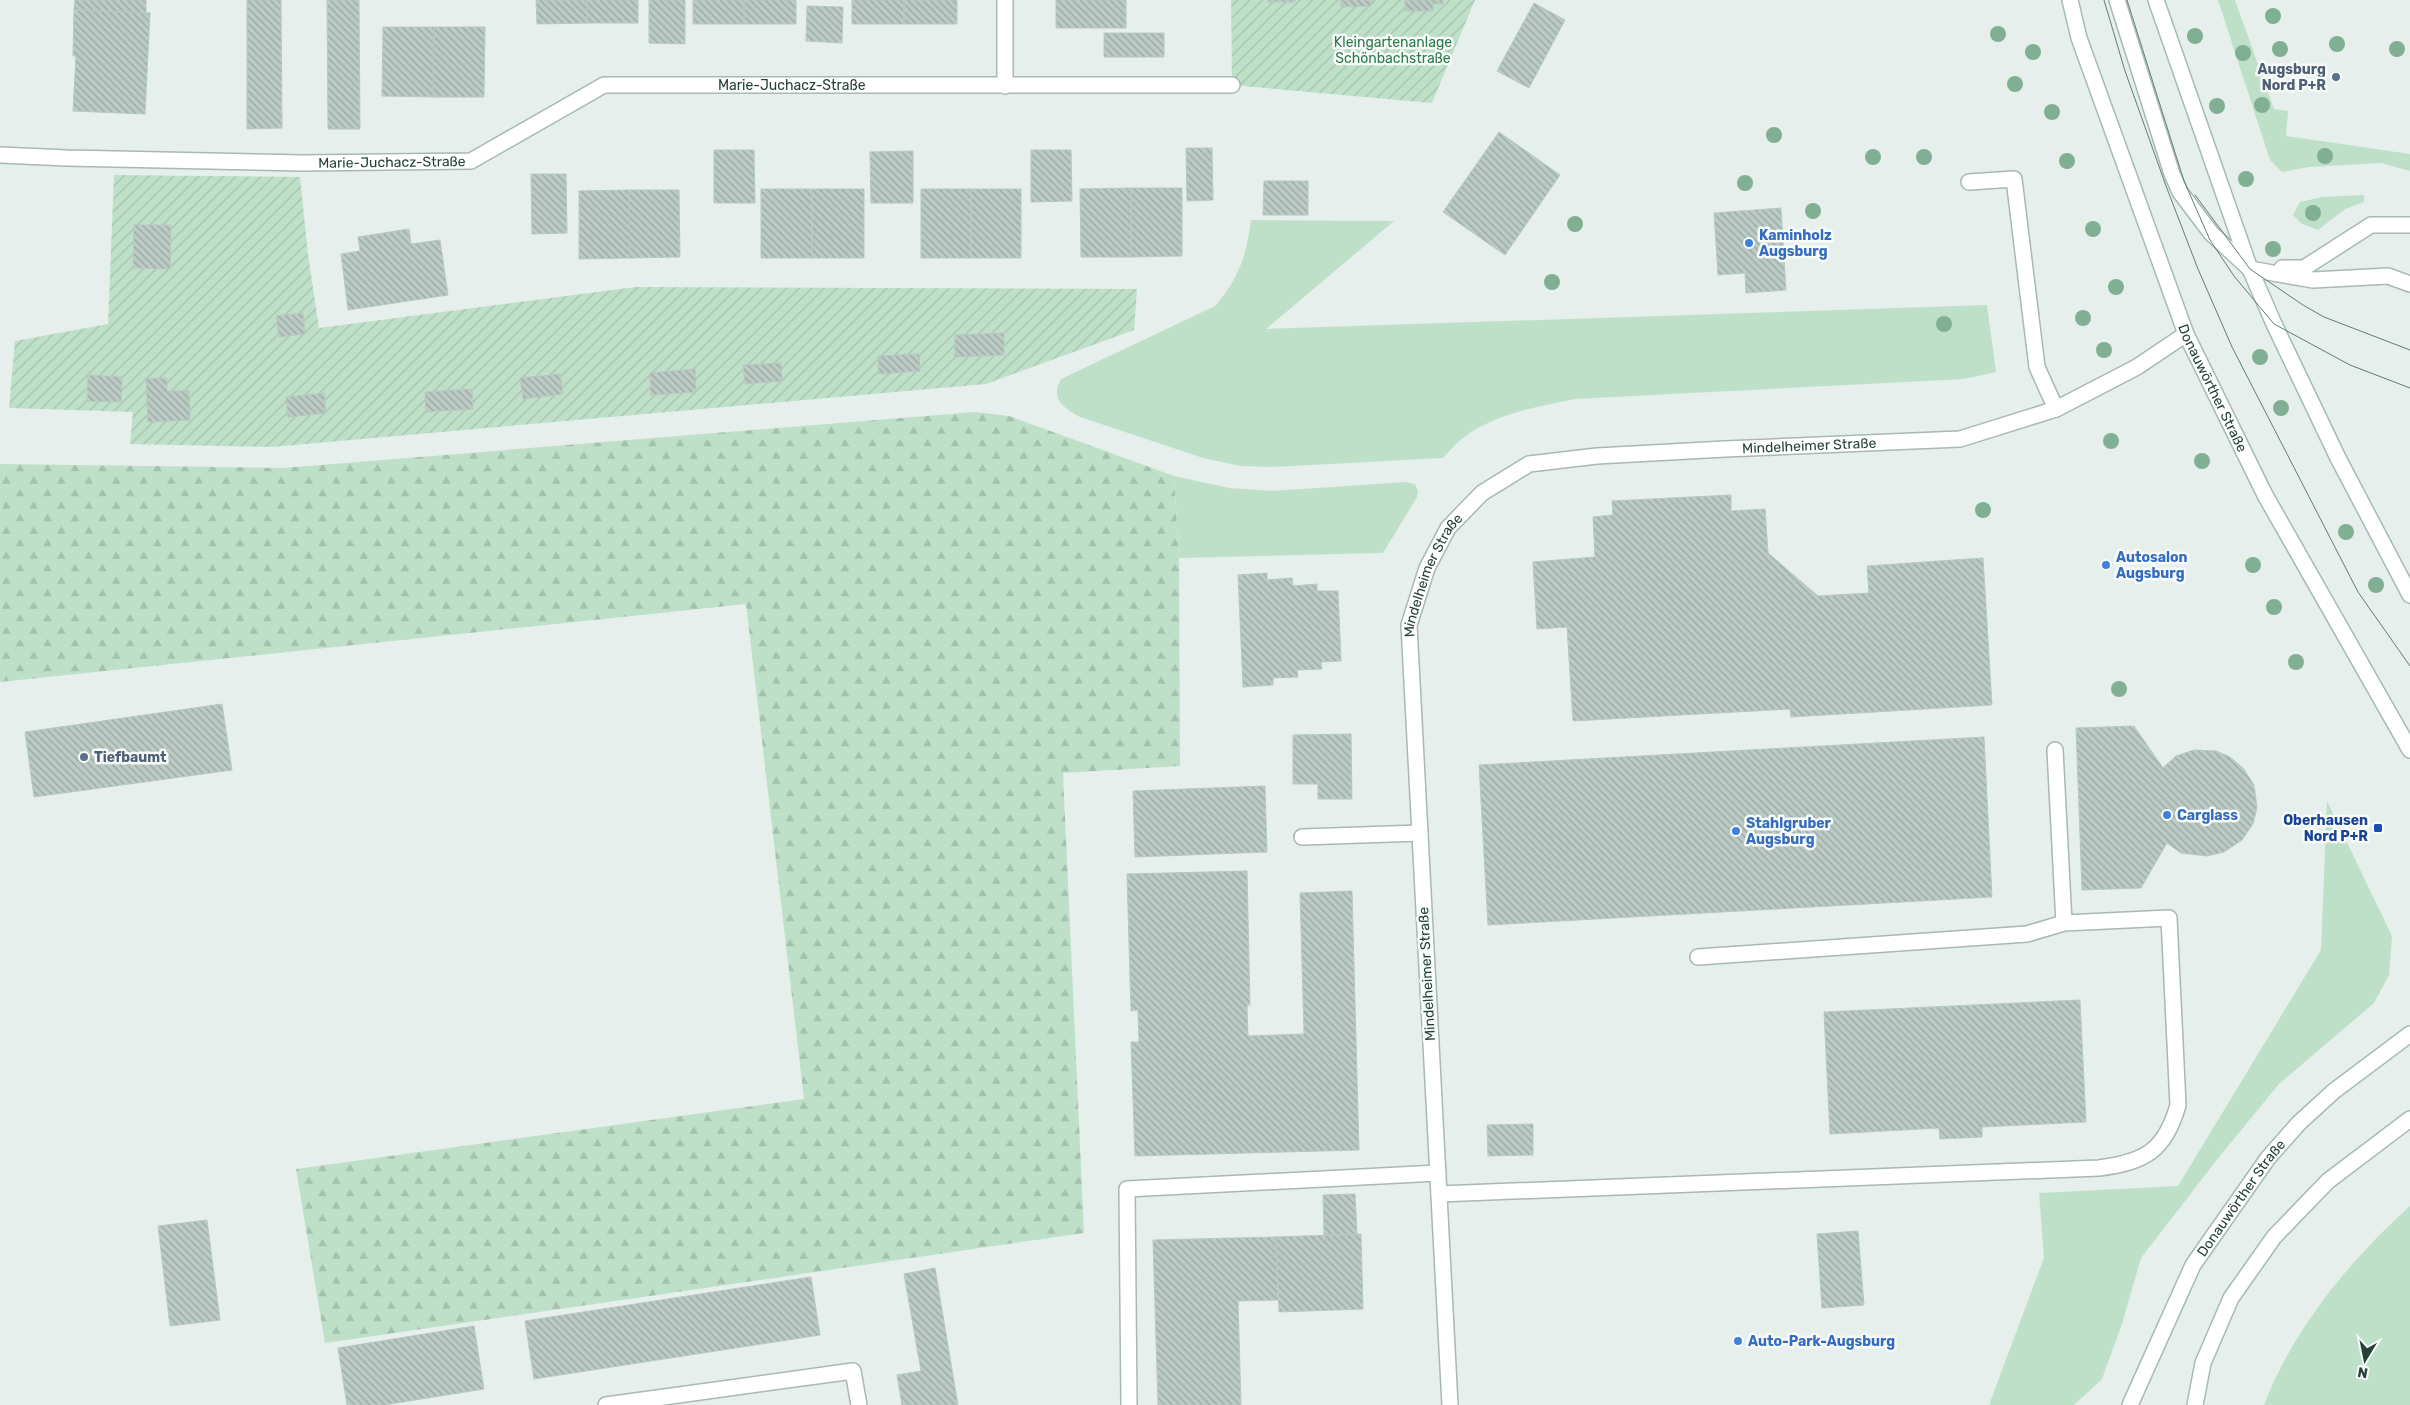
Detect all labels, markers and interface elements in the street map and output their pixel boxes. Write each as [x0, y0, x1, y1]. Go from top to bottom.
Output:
park label: Kleingartenanlage Schönbachstraße [1334, 34, 1452, 67]
place label: Augsburg Nord P+R [2257, 61, 2326, 94]
marker: Augsburg Nord P+R [2330, 71, 2342, 83]
street label: Marie-Juchacz-Straße [718, 77, 866, 94]
street label: Marie-Juchacz-Straße [318, 153, 466, 171]
place label: Kaminholz Augsburg [1759, 227, 1832, 260]
marker: Kaminholz Augsburg [1743, 237, 1755, 249]
street label: Donauwörther Straße [2175, 322, 2251, 455]
street label: Mindelheimer Straße [1742, 434, 1877, 457]
street label: Mindelheimer Straße [1401, 510, 1466, 638]
place label: Autosalon Augsburg [2116, 549, 2188, 582]
marker: Autosalon Augsburg [2100, 559, 2112, 571]
place label: Tiefbaumt [94, 749, 167, 766]
marker: Tiefbaumt [78, 751, 90, 763]
place label: Carglass [2177, 807, 2238, 824]
marker: Carglass [2161, 809, 2173, 821]
place label: Oberhausen Nord P+R [2283, 812, 2368, 845]
place label: Stahlgruber Augsburg [1746, 815, 1832, 848]
marker: Oberhausen Nord P+R [2372, 822, 2384, 834]
marker: Stahlgruber Augsburg [1730, 825, 1742, 837]
street label: Mindelheimer Straße [1415, 906, 1439, 1041]
street label: Donauwörther Straße [2193, 1136, 2289, 1260]
place label: Auto-Park-Augsburg [1748, 1333, 1895, 1350]
marker: Auto-Park-Augsburg [1732, 1335, 1744, 1347]
north arrow [2340, 1335, 2390, 1385]
text: N [2356, 1363, 2369, 1382]

